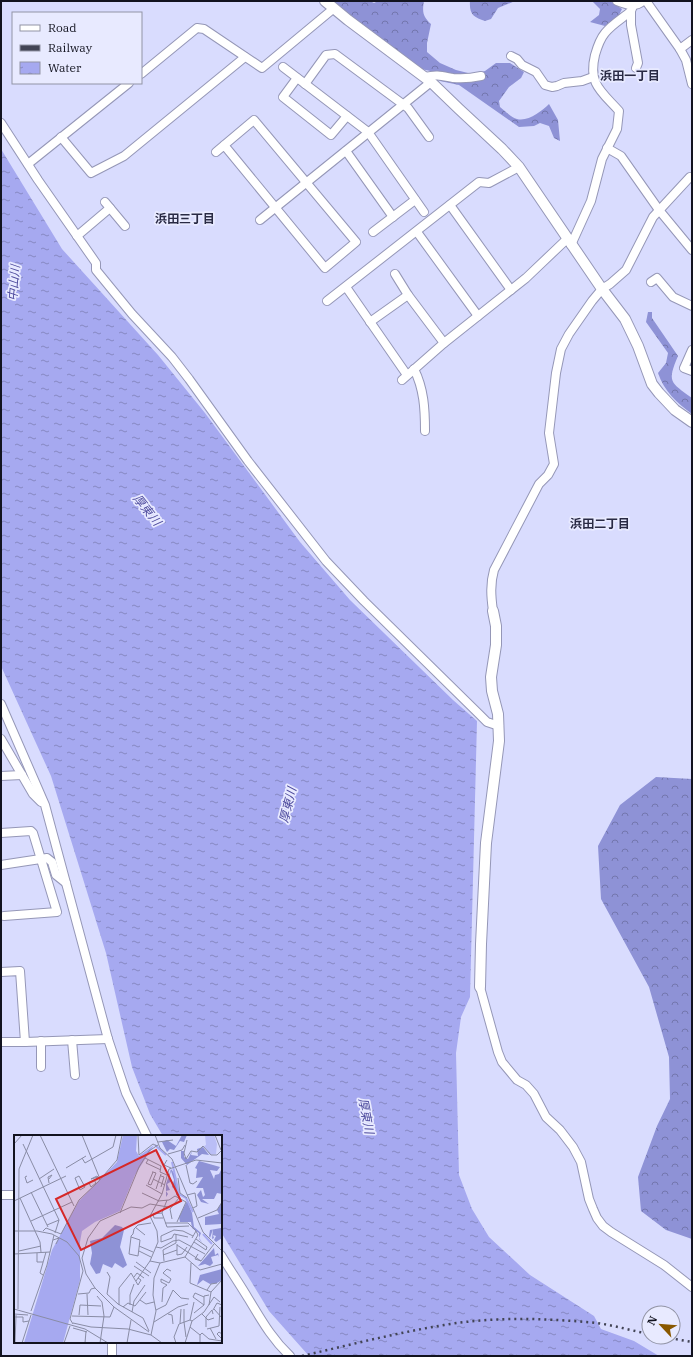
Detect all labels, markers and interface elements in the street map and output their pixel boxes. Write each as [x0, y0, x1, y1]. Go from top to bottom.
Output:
legend [12, 12, 142, 84]
text: Road [48, 20, 77, 35]
text: Railway [48, 40, 93, 55]
text: Water [48, 60, 82, 75]
district label: 浜田一丁目 [600, 68, 660, 83]
district label: 浜田三丁目 [155, 211, 215, 226]
water label: 中山川 [4, 262, 23, 302]
water label: 厚東川 [130, 491, 166, 530]
district label: 浜田二丁目 [570, 516, 630, 531]
water label: 厚東川 [276, 784, 300, 824]
water label: 厚東川 [356, 1097, 378, 1137]
inset map [14, 1135, 222, 1343]
north arrow [641, 1305, 681, 1345]
text: N [644, 1313, 660, 1328]

